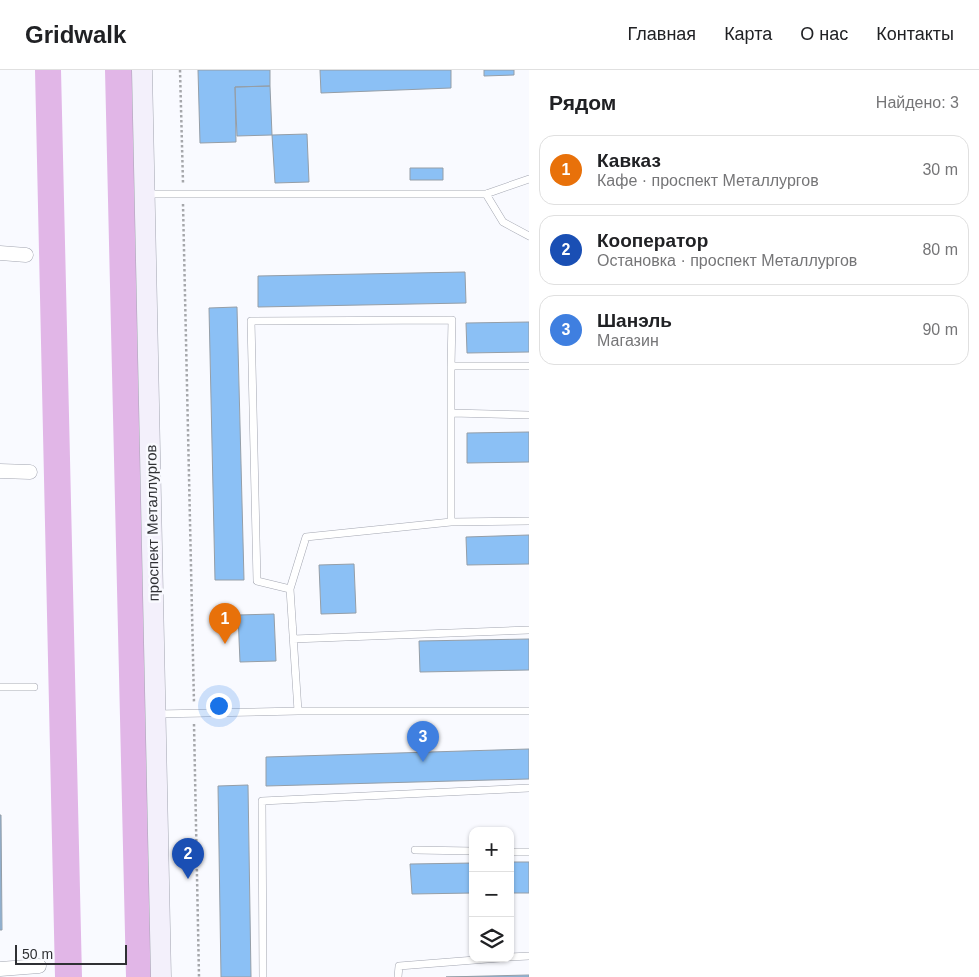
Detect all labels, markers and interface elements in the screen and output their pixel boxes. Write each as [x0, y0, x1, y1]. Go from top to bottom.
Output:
text: Gridwalk [25, 21, 126, 48]
text: Главная [628, 24, 696, 44]
text: Карта [724, 24, 772, 44]
text: О нас [800, 24, 848, 44]
text: Контакты [876, 24, 954, 44]
text: Рядом [549, 91, 616, 114]
text: Найдено: 3 [876, 94, 959, 111]
text: Кавказ [597, 150, 661, 171]
text: 1 [562, 161, 570, 178]
text: 30 m [922, 161, 958, 178]
text: Кафе · проспект Металлургов [597, 172, 819, 189]
text: Кооператор [597, 230, 708, 251]
text: 2 [562, 241, 570, 258]
text: 80 m [922, 241, 958, 258]
text: Остановка · проспект Металлургов [597, 252, 857, 269]
text: Шанэль [597, 310, 672, 331]
text: 3 [562, 321, 570, 338]
text: 90 m [922, 321, 958, 338]
text: Магазин [597, 332, 659, 349]
street label: проспект Металлургов [142, 444, 162, 602]
pin: 1 [209, 603, 241, 644]
your location [206, 693, 232, 719]
pin: 3 [407, 721, 439, 762]
map controls [469, 827, 514, 962]
button: + [469, 827, 514, 872]
pin: 2 [172, 838, 204, 879]
button: − [469, 872, 514, 917]
button: layers [469, 917, 514, 962]
scale bar [15, 942, 128, 965]
text: 50 m [22, 946, 53, 962]

